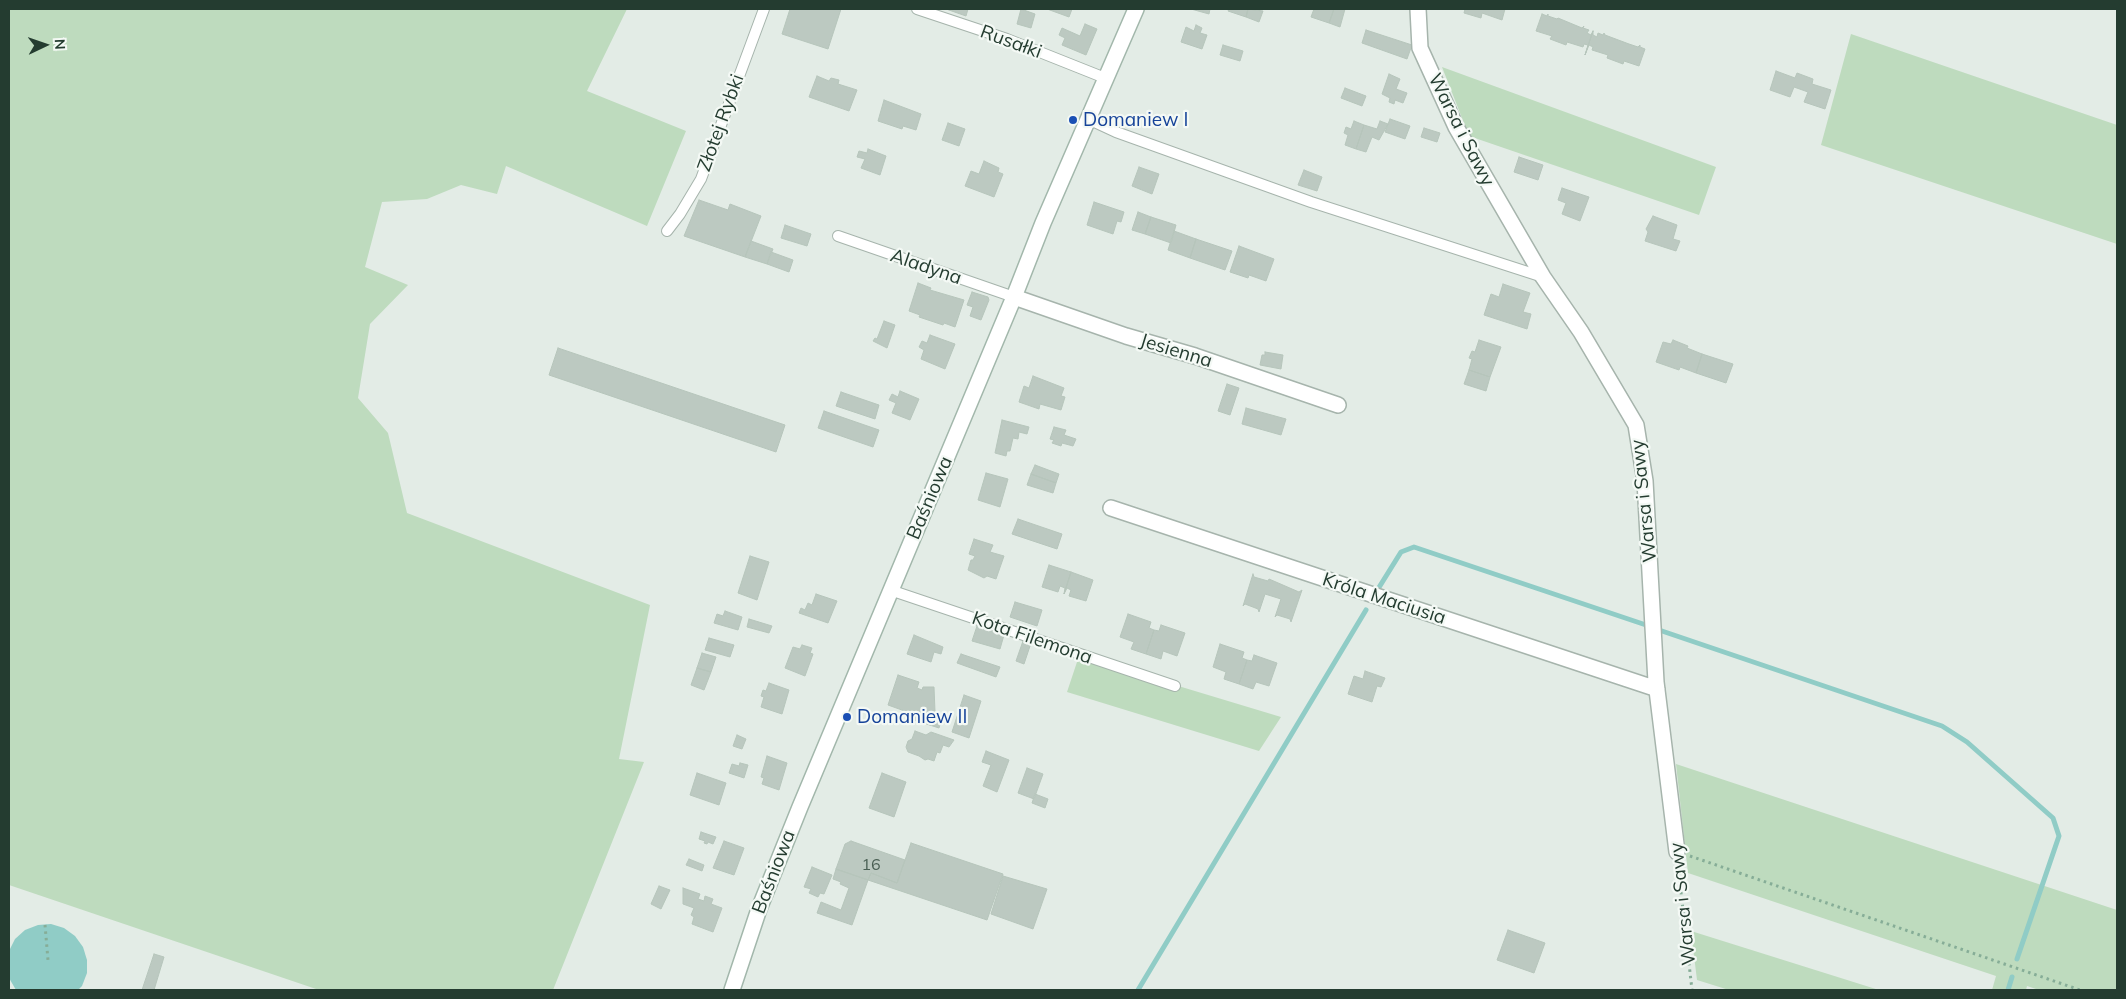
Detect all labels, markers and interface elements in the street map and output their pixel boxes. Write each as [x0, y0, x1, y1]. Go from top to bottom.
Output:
north arrow [20, 20, 70, 70]
street label: Rusałki [977, 20, 1045, 64]
text: N [51, 38, 69, 50]
street label: Warsa i Sawy [1423, 70, 1499, 190]
street label: Złotej Rybki [693, 71, 749, 175]
place label: Domaniew I [1083, 109, 1188, 131]
marker: Domaniew I [1067, 114, 1079, 126]
street label: Aladyna [887, 244, 965, 290]
street label: Jesienna [1137, 329, 1215, 373]
street label: Warsa i Sawy [1626, 438, 1662, 564]
street label: Baśniowa [902, 453, 958, 543]
street label: Króla Maciusia [1319, 568, 1449, 630]
street label: Kota Filemona [969, 607, 1095, 669]
place label: Domaniew II [857, 706, 967, 728]
marker: Domaniew II [841, 711, 853, 723]
street label: Baśniowa [748, 827, 800, 917]
street label: Warsa i Sawy [1665, 841, 1701, 967]
house number: 16 [861, 855, 881, 875]

